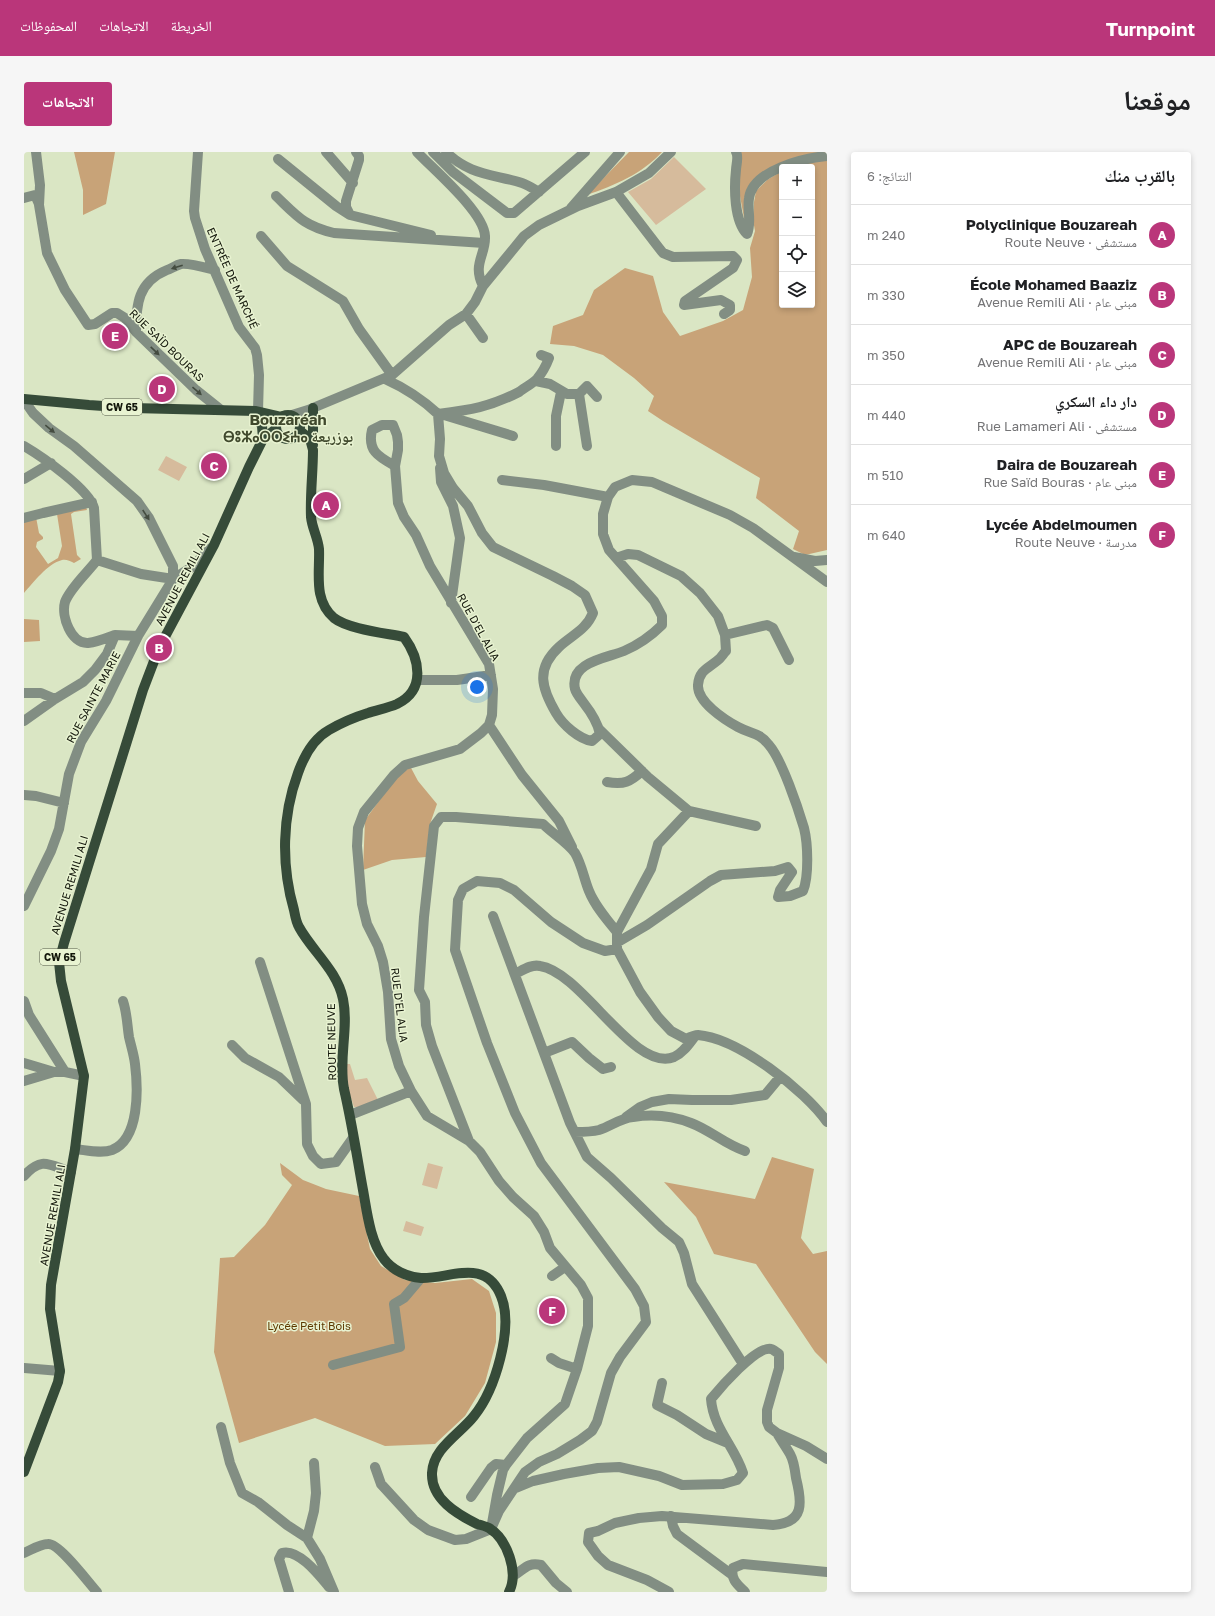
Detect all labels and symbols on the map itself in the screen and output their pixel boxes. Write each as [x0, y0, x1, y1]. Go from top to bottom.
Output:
street label: ENTRÉE DE MARCHÉ [205, 225, 261, 331]
one-way arrow [171, 264, 183, 270]
street label: RUE SAÏD BOURAS [127, 306, 207, 384]
pin: E [102, 321, 128, 351]
one-way arrow [150, 346, 160, 355]
pin: D [149, 374, 175, 404]
one-way arrow [192, 386, 203, 395]
road number: CW 65 [102, 399, 142, 415]
district label: Bouzaréah ⴱⵓⵣⴰⵔⵔⵉⵄⴰ بوزريعة [223, 410, 353, 446]
one-way arrow [45, 424, 56, 433]
pin: C [201, 451, 227, 481]
pin: A [313, 490, 339, 520]
one-way arrow [143, 509, 150, 521]
street label: AVENUE REMILI ALI [152, 530, 212, 628]
street label: RUE D'EL ALIA [455, 591, 503, 664]
pin: B [146, 633, 172, 663]
street label: RUE SAINTE MARIE [63, 649, 123, 745]
your location [467, 677, 487, 697]
street label: AVENUE REMILI ALI [48, 834, 90, 936]
road number: CW 65 [40, 949, 80, 965]
street label: RUE D'EL ALIA [389, 967, 411, 1044]
street label: ROUTE NEUVE [324, 1003, 338, 1081]
street label: AVENUE REMILI ALI [37, 1163, 67, 1267]
pin: F [539, 1296, 565, 1326]
park label: Lycée Petit Bois [267, 1319, 351, 1332]

